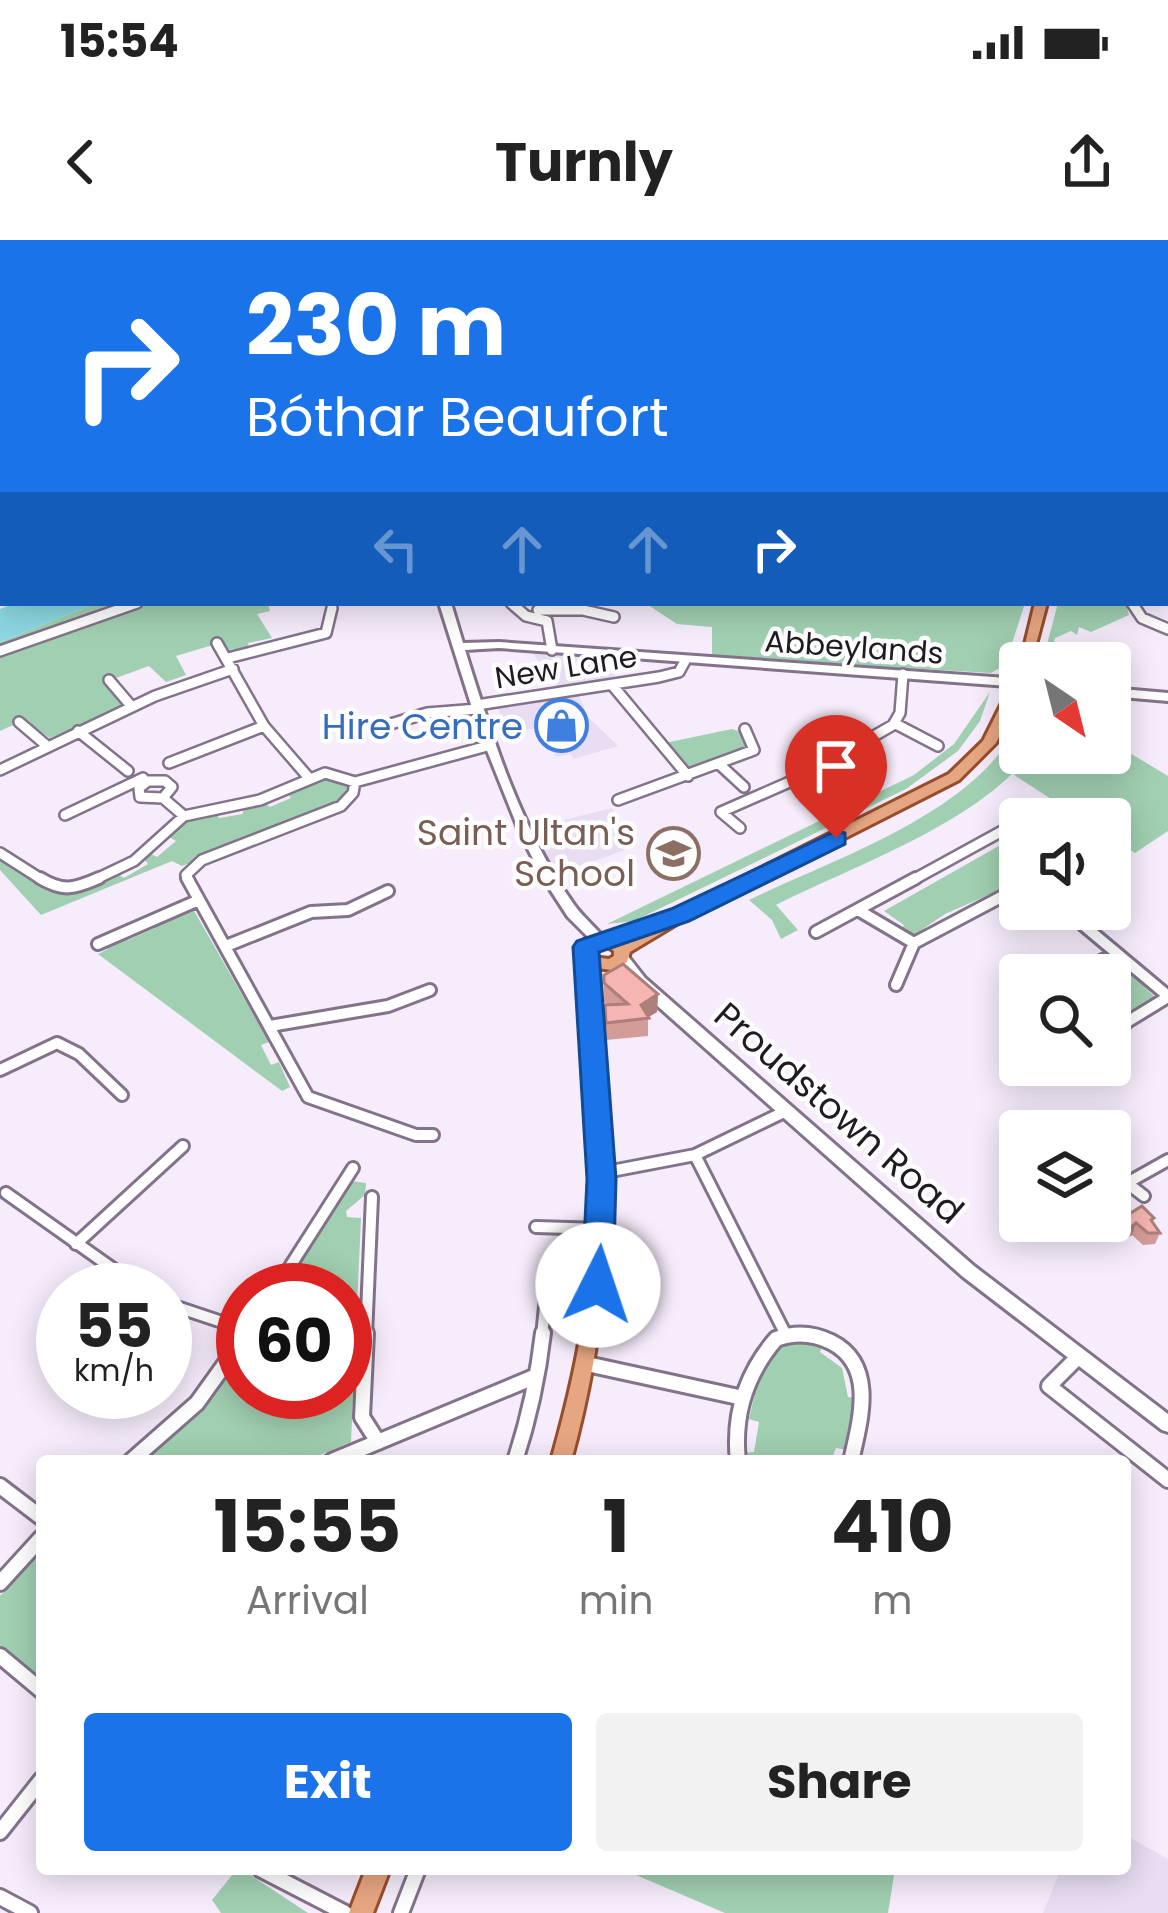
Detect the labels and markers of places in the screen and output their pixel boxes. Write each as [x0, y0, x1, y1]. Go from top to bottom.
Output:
shop icon: Hire Centre [534, 698, 590, 754]
place label: Hire Centre [322, 701, 523, 752]
pin [785, 715, 887, 838]
place label: Saint Ultan's School [417, 807, 635, 899]
school or university icon: Saint Ultan's School [646, 825, 702, 881]

